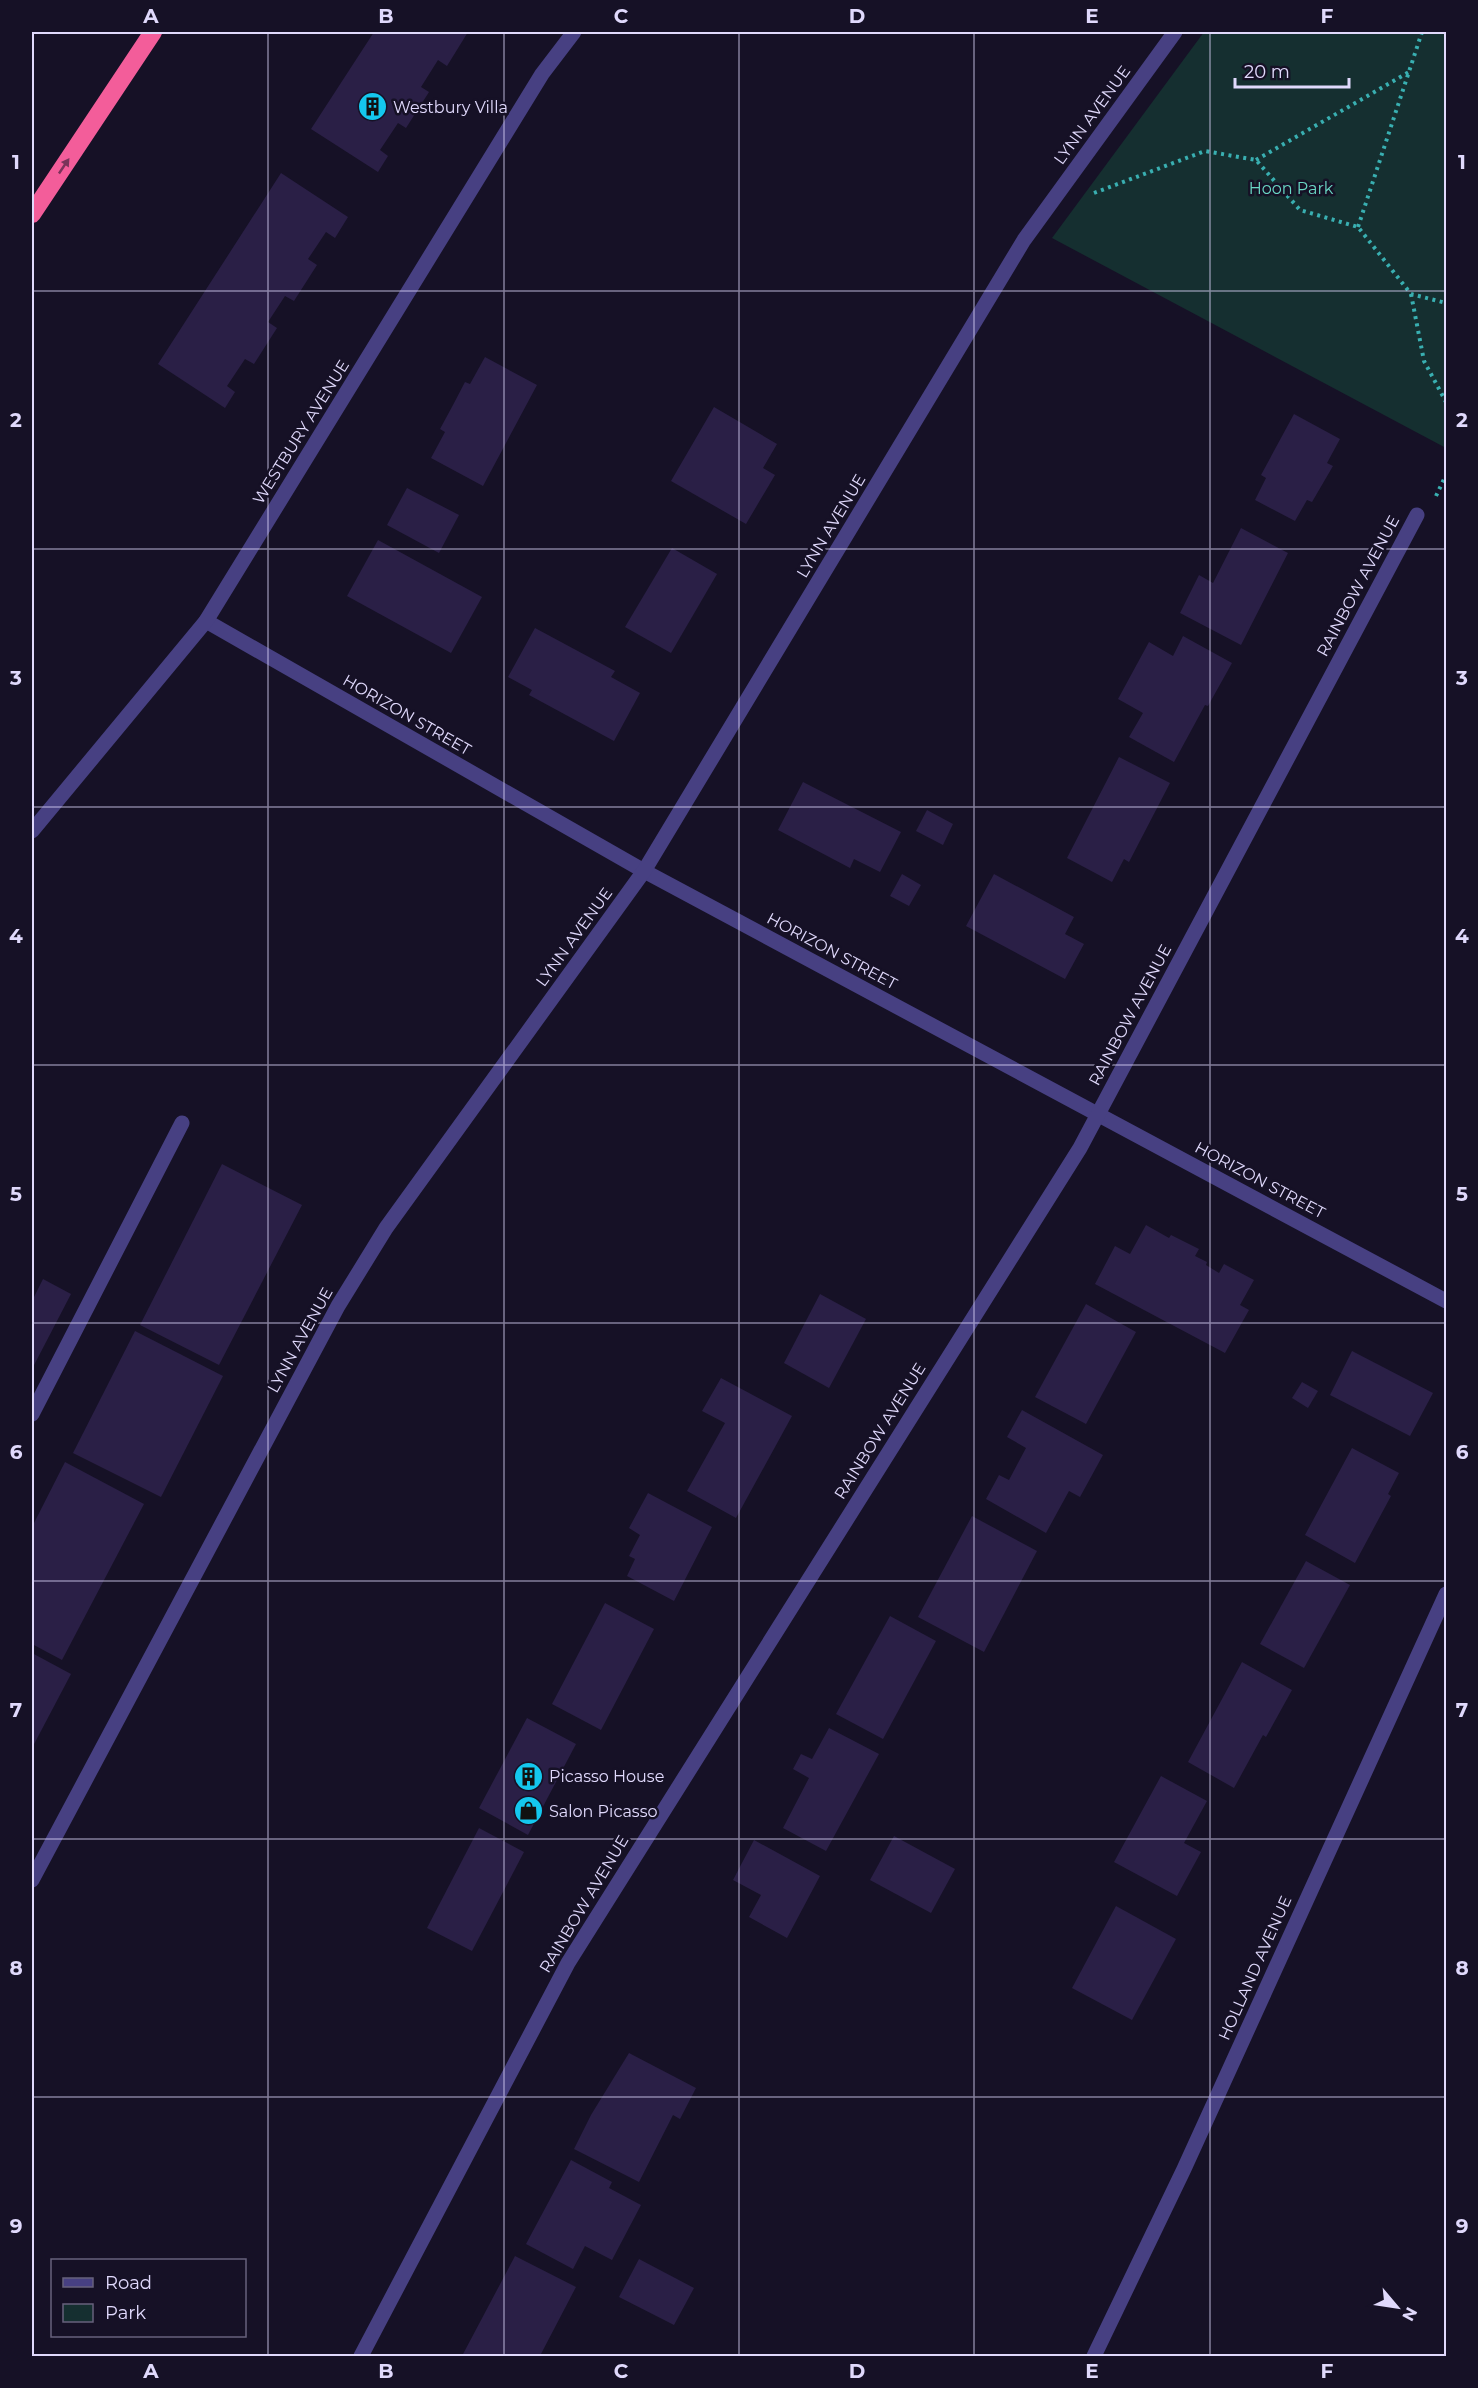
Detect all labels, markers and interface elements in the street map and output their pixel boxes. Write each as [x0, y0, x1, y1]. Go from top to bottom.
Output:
text: A [142, 4, 159, 28]
text: B [378, 4, 394, 28]
text: C [614, 4, 629, 28]
text: D [849, 4, 865, 28]
text: E [1085, 4, 1099, 28]
text: F [1321, 4, 1334, 28]
scale bar [1235, 51, 1349, 89]
text: 20 m [1244, 61, 1290, 83]
street label: LYNN AVENUE [1050, 62, 1134, 168]
building icon: Westbury Villa [356, 91, 388, 123]
place label: Westbury Villa [393, 98, 508, 117]
text: 1 [12, 150, 20, 174]
text: 1 [1458, 150, 1466, 174]
one-way arrow [58, 158, 70, 174]
park label: Hoon Park [1249, 179, 1334, 198]
street label: WESTBURY AVENUE [249, 356, 353, 508]
text: 2 [10, 408, 22, 432]
text: 2 [1456, 408, 1468, 432]
street label: LYNN AVENUE [793, 471, 869, 581]
street label: RAINBOW AVENUE [1313, 512, 1403, 660]
text: 3 [9, 666, 22, 690]
text: 3 [1455, 666, 1468, 690]
street label: HORIZON STREET [340, 671, 475, 760]
street label: LYNN AVENUE [532, 884, 616, 990]
street label: HORIZON STREET [764, 909, 901, 994]
text: 4 [9, 924, 23, 948]
text: 4 [1455, 924, 1469, 948]
street label: RAINBOW AVENUE [1085, 941, 1175, 1089]
street label: HORIZON STREET [1192, 1138, 1329, 1223]
text: 5 [10, 1182, 22, 1206]
text: 5 [1456, 1182, 1468, 1206]
street label: LYNN AVENUE [263, 1284, 337, 1396]
street label: RAINBOW AVENUE [830, 1359, 930, 1503]
text: 6 [10, 1440, 23, 1464]
text: 6 [1456, 1440, 1469, 1464]
text: 7 [10, 1698, 22, 1722]
text: 7 [1456, 1698, 1468, 1722]
building icon: Picasso House [512, 1760, 544, 1792]
place label: Picasso House [549, 1767, 664, 1786]
shop icon: Salon Picasso [512, 1795, 544, 1827]
place label: Salon Picasso [549, 1802, 658, 1821]
street label: RAINBOW AVENUE [535, 1832, 633, 1976]
street label: HOLLAND AVENUE [1215, 1893, 1295, 2043]
text: 8 [9, 1956, 23, 1980]
text: 8 [1455, 1956, 1469, 1980]
text: 9 [10, 2214, 22, 2238]
text: 9 [1456, 2214, 1468, 2238]
legend [51, 2259, 246, 2337]
text: Road [105, 2272, 152, 2294]
north arrow [1367, 2277, 1427, 2337]
text: Park [105, 2302, 146, 2324]
text: N [1398, 2304, 1421, 2324]
text: A [142, 2359, 159, 2383]
text: B [378, 2359, 394, 2383]
text: C [614, 2359, 629, 2383]
text: D [849, 2359, 865, 2383]
text: E [1085, 2359, 1099, 2383]
text: F [1321, 2359, 1334, 2383]

